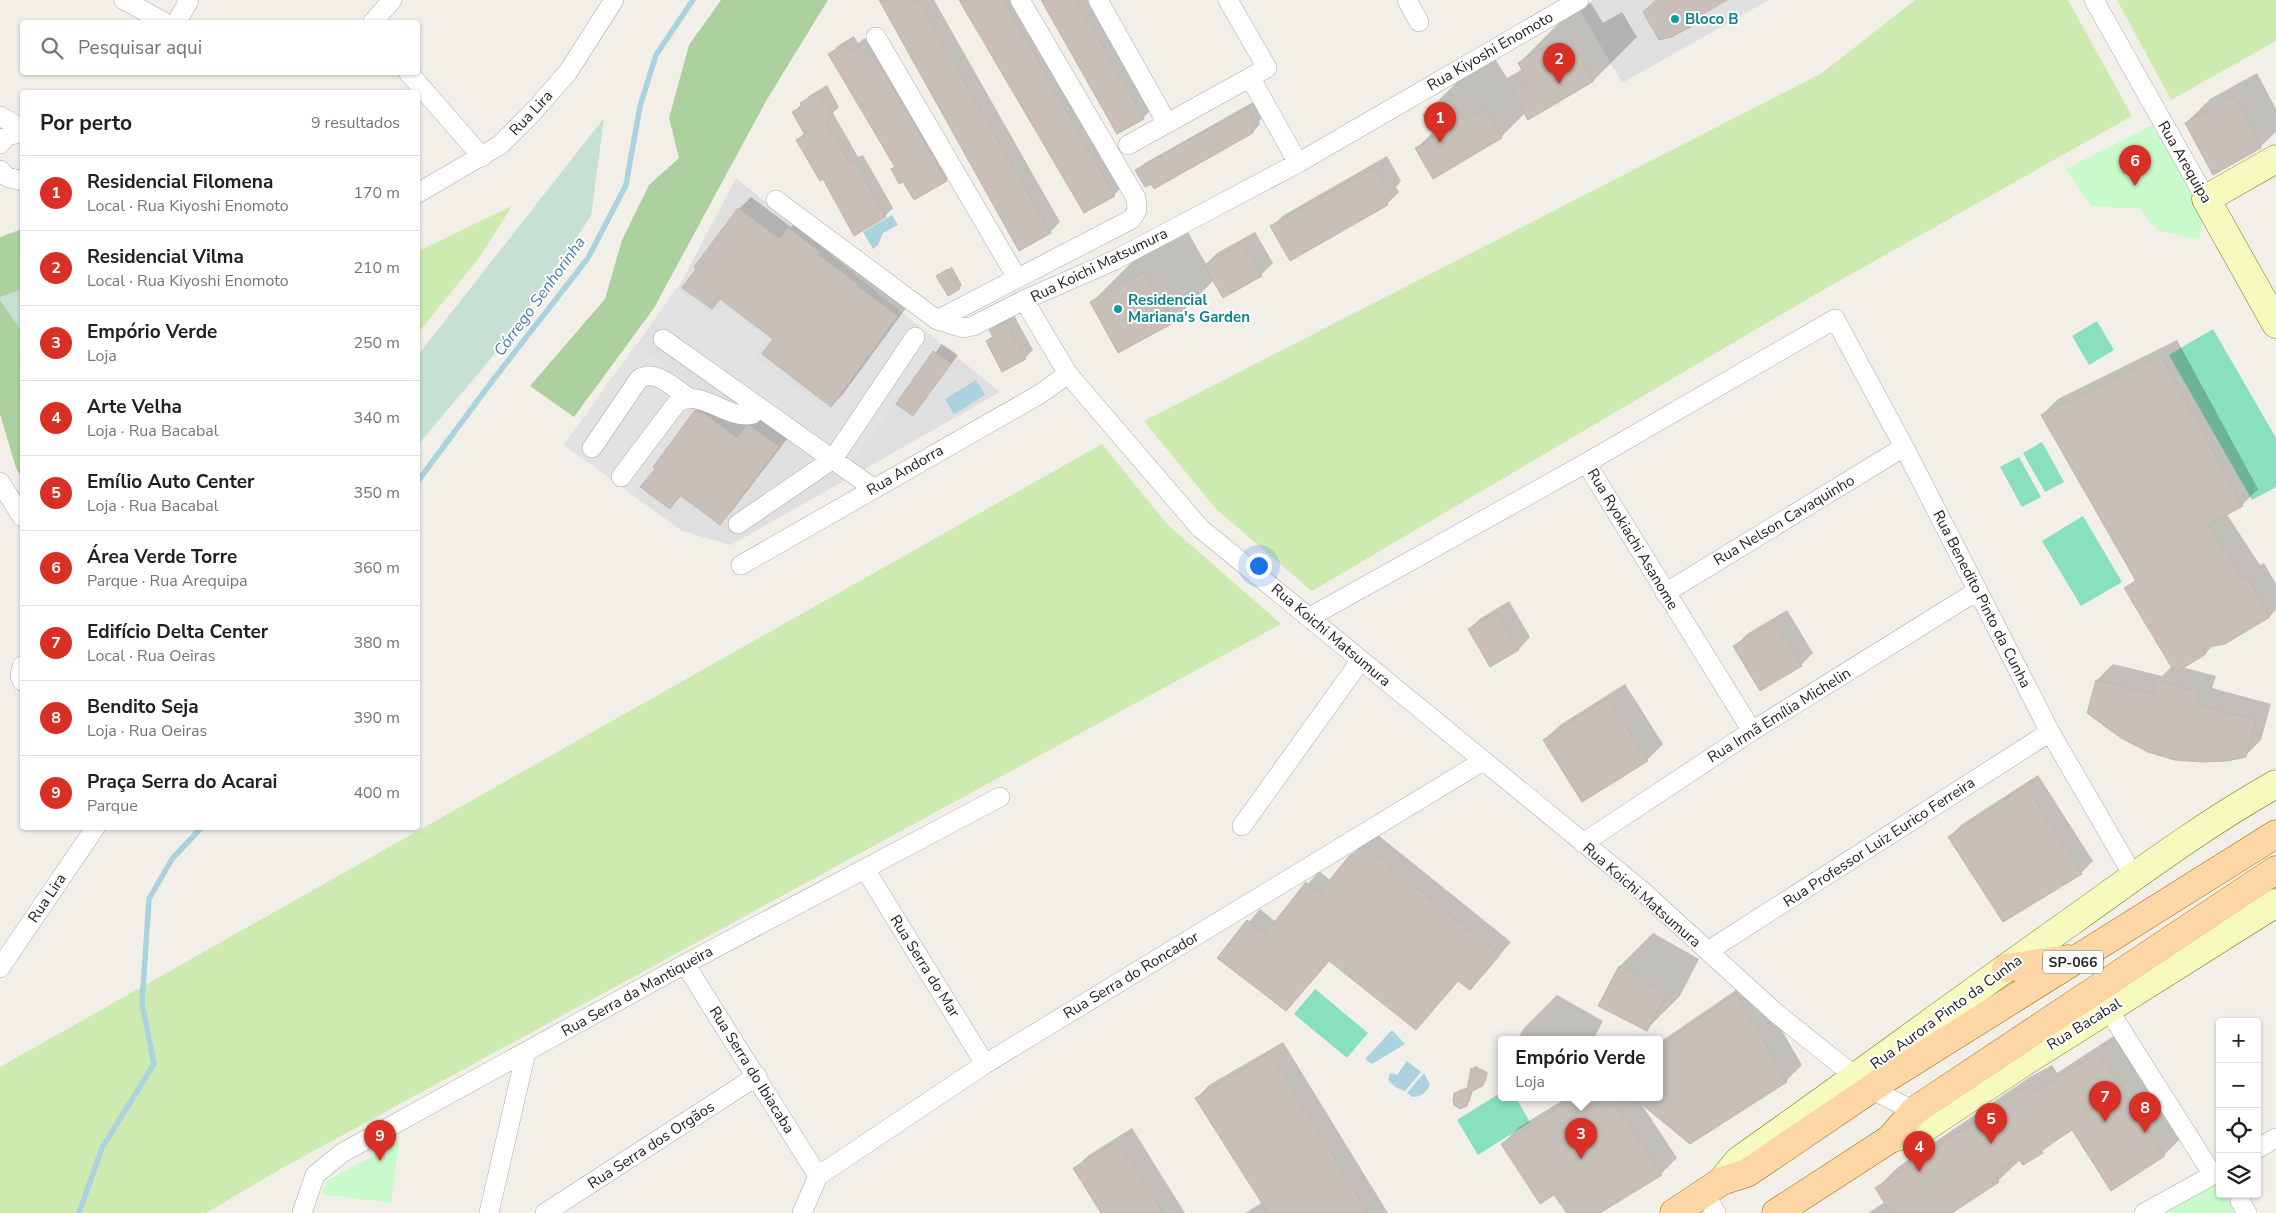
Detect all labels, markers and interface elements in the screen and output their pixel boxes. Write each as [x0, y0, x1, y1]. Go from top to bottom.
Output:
street label: Rua Kiyoshi Enomoto [1423, 7, 1557, 95]
place label: Bloco B [1685, 9, 1739, 29]
marker: Bloco B [1669, 13, 1681, 25]
search box [20, 20, 420, 75]
icon: search [38, 34, 66, 62]
text: Pesquisar aqui [78, 35, 202, 61]
pin: 2 [1543, 43, 1575, 84]
street label: Rua Lira [505, 86, 557, 140]
pin: 1 [1424, 102, 1456, 143]
text: Por perto [40, 109, 132, 137]
text: 9 resultados [311, 112, 400, 134]
street label: Rua Arequipa [2153, 117, 2217, 207]
pin: 6 [2119, 145, 2151, 186]
text: Residencial Filomena [87, 169, 273, 195]
text: 1 [51, 182, 61, 204]
text: 170 m [353, 182, 400, 204]
text: Local · Rua Kiyoshi Enomoto [87, 195, 289, 217]
street label: Rua Koichi Matsumura [1027, 223, 1171, 307]
water label: Córrego Senhorinha [489, 232, 591, 361]
text: Residencial Vilma [87, 244, 244, 270]
text: 2 [51, 257, 61, 279]
text: 210 m [353, 257, 400, 279]
text: Local · Rua Kiyoshi Enomoto [87, 270, 289, 292]
place label: Residencial Mariana's Garden [1128, 290, 1250, 327]
marker: Residencial Mariana's Garden [1112, 303, 1124, 315]
text: Empório Verde [87, 319, 217, 345]
text: 3 [51, 332, 61, 354]
text: 250 m [353, 332, 400, 354]
text: Loja [87, 345, 117, 367]
text: Arte Velha [87, 394, 182, 420]
text: 4 [51, 407, 61, 429]
text: 340 m [353, 407, 400, 429]
text: Loja · Rua Bacabal [87, 420, 219, 442]
street label: Rua Andorra [863, 440, 947, 500]
street label: Rua Ryokiachi Asanome [1583, 465, 1683, 613]
text: Emílio Auto Center [87, 469, 254, 495]
street label: Rua Nelson Cavaquinho [1710, 470, 1858, 570]
text: 5 [51, 482, 61, 504]
text: 350 m [353, 482, 400, 504]
text: Loja · Rua Bacabal [87, 495, 219, 517]
street label: Rua Benedito Pinto da Cunha [1928, 507, 2036, 691]
text: Área Verde Torre [87, 544, 237, 570]
your location [1246, 553, 1272, 579]
text: 6 [51, 557, 61, 579]
text: 360 m [353, 557, 400, 579]
text: Parque · Rua Arequipa [87, 570, 247, 592]
street label: Rua Koichi Matsumura [1267, 579, 1395, 691]
text: Edifício Delta Center [87, 619, 268, 645]
text: 7 [51, 632, 61, 654]
text: 380 m [353, 632, 400, 654]
text: Local · Rua Oeiras [87, 645, 216, 667]
street label: Rua Irmã Emília Michelin [1704, 663, 1854, 767]
text: Bendito Seja [87, 694, 199, 720]
text: 8 [51, 707, 61, 729]
text: 390 m [353, 707, 400, 729]
text: Loja · Rua Oeiras [87, 720, 207, 742]
text: Praça Serra do Acarai [87, 769, 277, 795]
street label: Rua Professor Luiz Eurico Ferreira [1779, 772, 1979, 912]
text: 9 [51, 782, 61, 804]
text: 400 m [353, 782, 400, 804]
text: Parque [87, 795, 138, 817]
street label: Rua Koichi Matsumura [1579, 838, 1705, 952]
street label: Rua Lira [23, 870, 71, 926]
street label: Rua Serra do Mar [886, 911, 965, 1021]
street label: Rua Serra do Roncador [1059, 926, 1203, 1023]
street label: Rua Serra da Mantiqueira [558, 941, 716, 1041]
street label: Rua Aurora Pinto da Cunha [1866, 950, 2026, 1074]
road number: SP-066 [2043, 950, 2103, 974]
street label: Rua Bacabal [2043, 993, 2126, 1055]
street label: Rua Serra do Ibiacaba [705, 1003, 799, 1137]
map controls [2216, 1018, 2261, 1198]
button: + [2216, 1018, 2261, 1063]
popup [1498, 1036, 1663, 1101]
text: Empório Verde [1515, 1045, 1646, 1071]
button: − [2216, 1063, 2261, 1108]
text: Loja [1515, 1071, 1545, 1093]
pin: 7 [2089, 1081, 2121, 1122]
pin: 8 [2129, 1092, 2161, 1133]
street label: Rua Serra dos Orgãos [584, 1097, 718, 1193]
pin: 5 [1975, 1103, 2007, 1144]
button: locate [2216, 1108, 2261, 1153]
pin: 3 [1565, 1118, 1597, 1159]
pin: 9 [364, 1120, 396, 1161]
pin: 4 [1903, 1131, 1935, 1172]
button: layers [2216, 1153, 2261, 1198]

